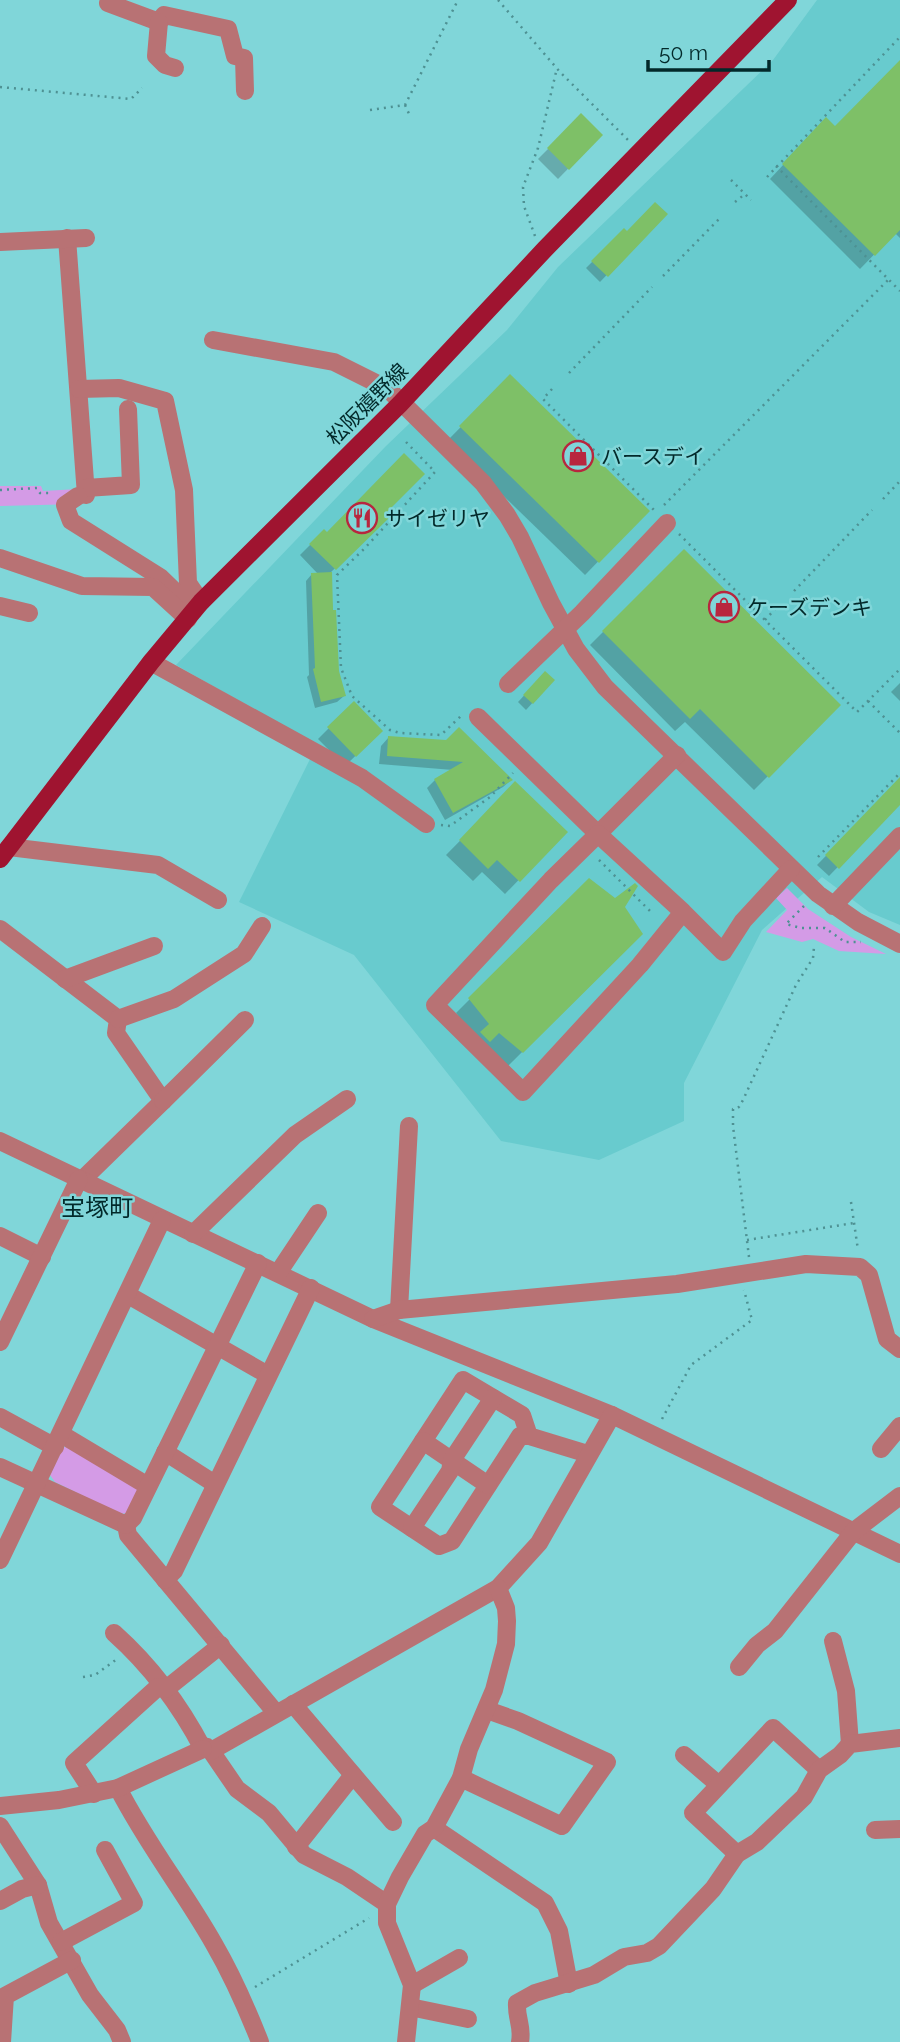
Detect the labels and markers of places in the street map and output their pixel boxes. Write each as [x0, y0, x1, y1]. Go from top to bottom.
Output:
shop icon: バースデイ [561, 439, 595, 473]
place label: バースデイ [601, 444, 705, 469]
restaurant icon: サイゼリヤ [345, 501, 379, 535]
place label: サイゼリヤ [385, 506, 490, 531]
shop icon: ケーズデンキ [707, 590, 741, 624]
place label: ケーズデンキ [747, 595, 872, 620]

